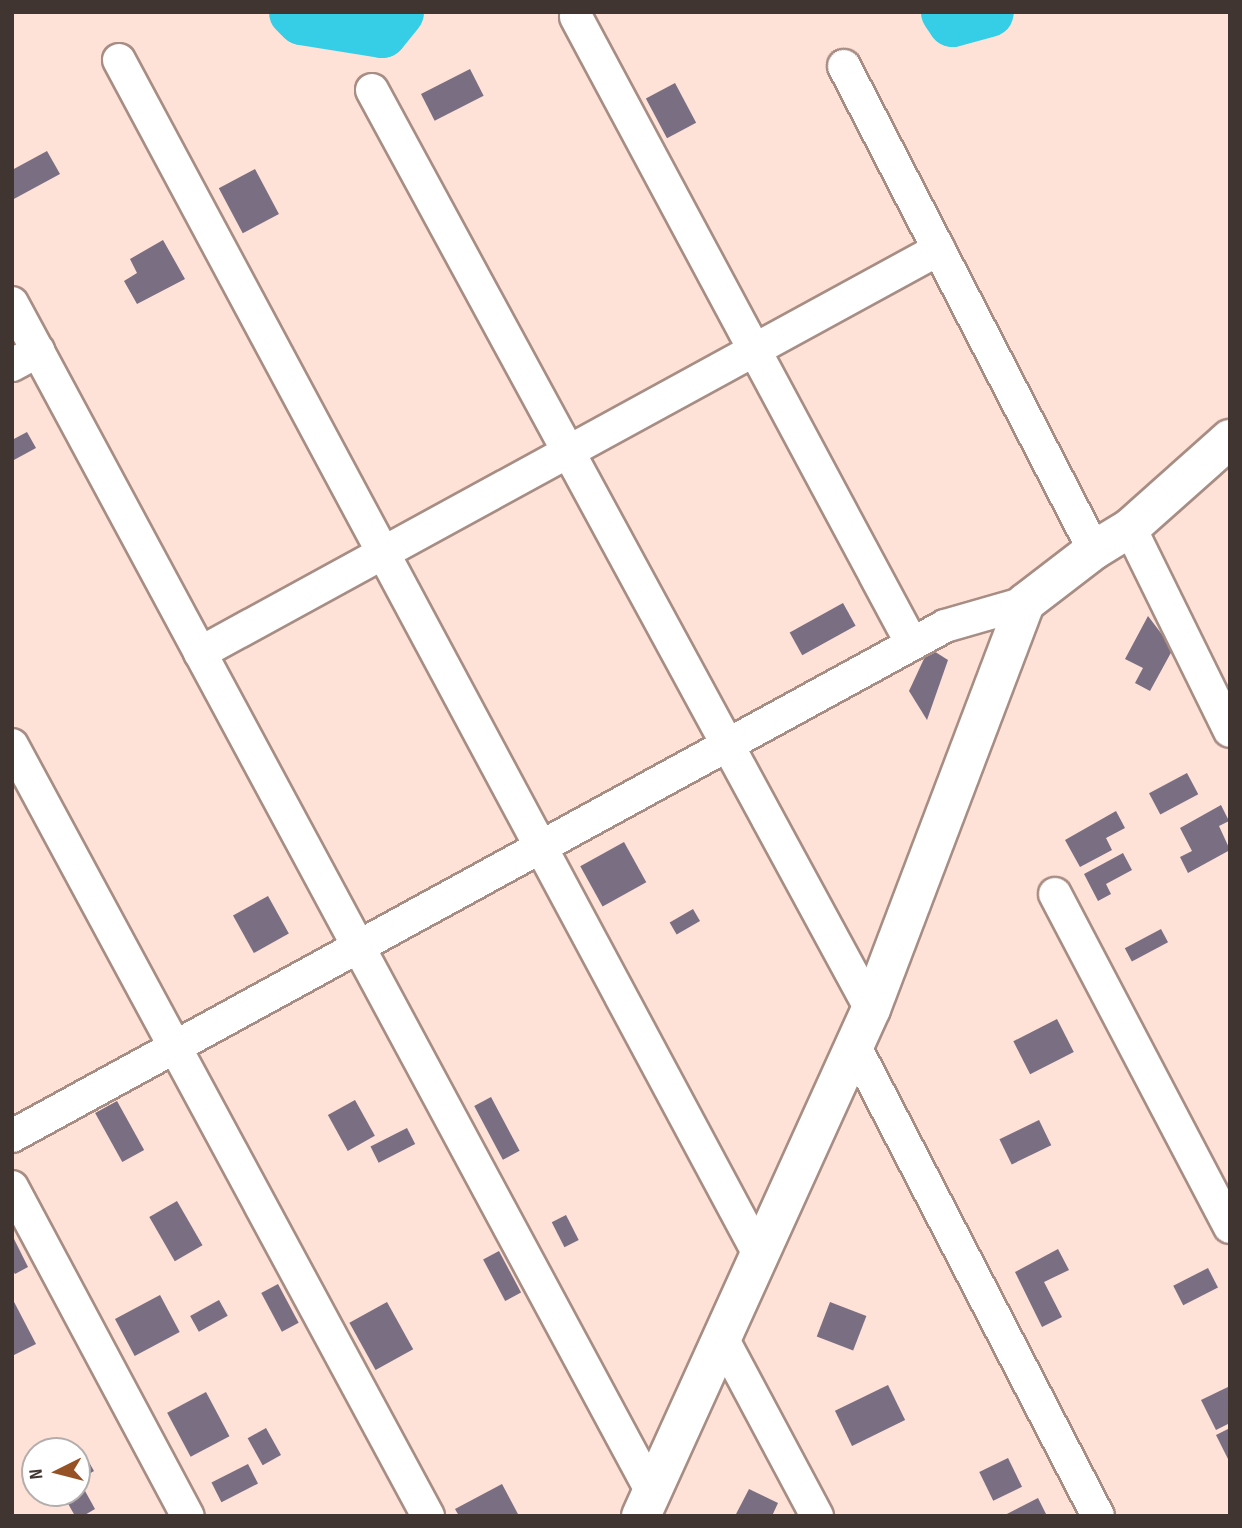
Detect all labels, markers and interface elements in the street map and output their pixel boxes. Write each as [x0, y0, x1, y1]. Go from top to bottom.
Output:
north arrow [21, 1437, 91, 1507]
text: N [25, 1468, 49, 1480]

